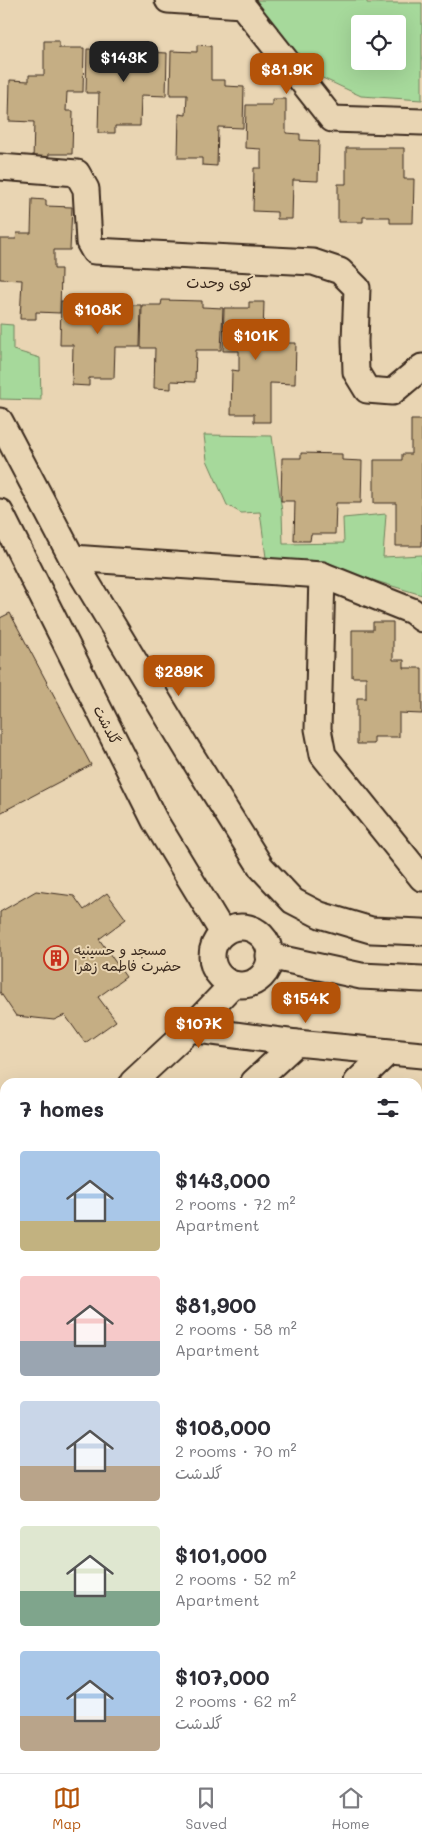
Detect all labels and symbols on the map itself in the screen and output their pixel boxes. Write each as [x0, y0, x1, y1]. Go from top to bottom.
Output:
pin: $143K [89, 41, 159, 83]
pin: $81.9K [246, 52, 328, 95]
district label: کوی وحدت [186, 272, 254, 292]
pin: $108K [63, 292, 133, 335]
pin: $101K [221, 318, 291, 361]
pin: $289K [144, 654, 214, 697]
street label: گلدشت [90, 702, 125, 748]
place label: مسجد و حسینیه حضرت فاطمه زهرا [74, 940, 181, 975]
building icon: مسجد و حسینیه حضرت فاطمه زهرا [43, 945, 69, 971]
pin: $154K [271, 982, 341, 1024]
pin: $107K [164, 1006, 234, 1049]

